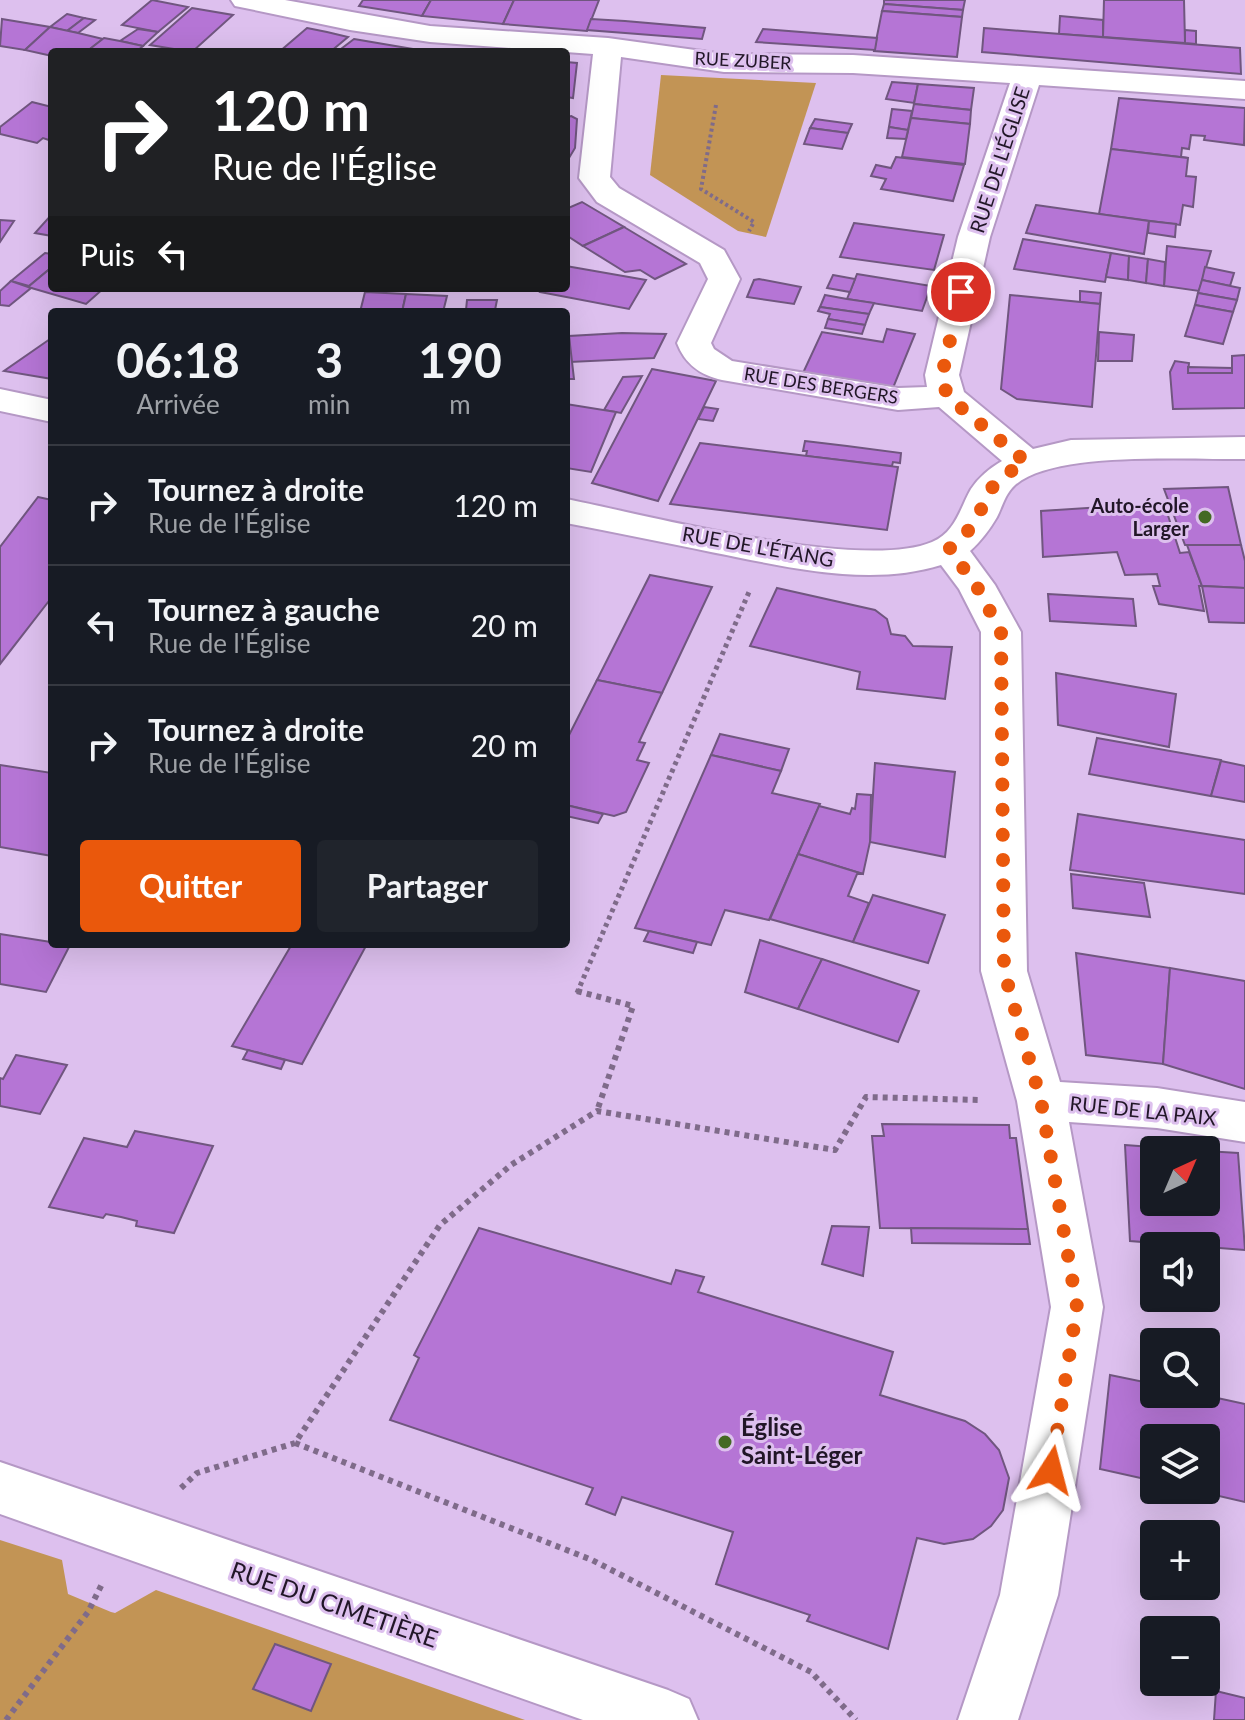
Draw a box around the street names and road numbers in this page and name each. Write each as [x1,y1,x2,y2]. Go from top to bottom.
street label: RUE ZUBER [694,46,793,74]
street label: RUE DE L'ÉGLISE [964,84,1034,236]
street label: RUE DES BERGERS [743,362,900,408]
street label: RUE DE L'ÉTANG [681,521,836,571]
street label: RUE DE LA PAIX [1069,1090,1218,1130]
street label: RUE DU CIMETIÈRE [227,1555,442,1653]

